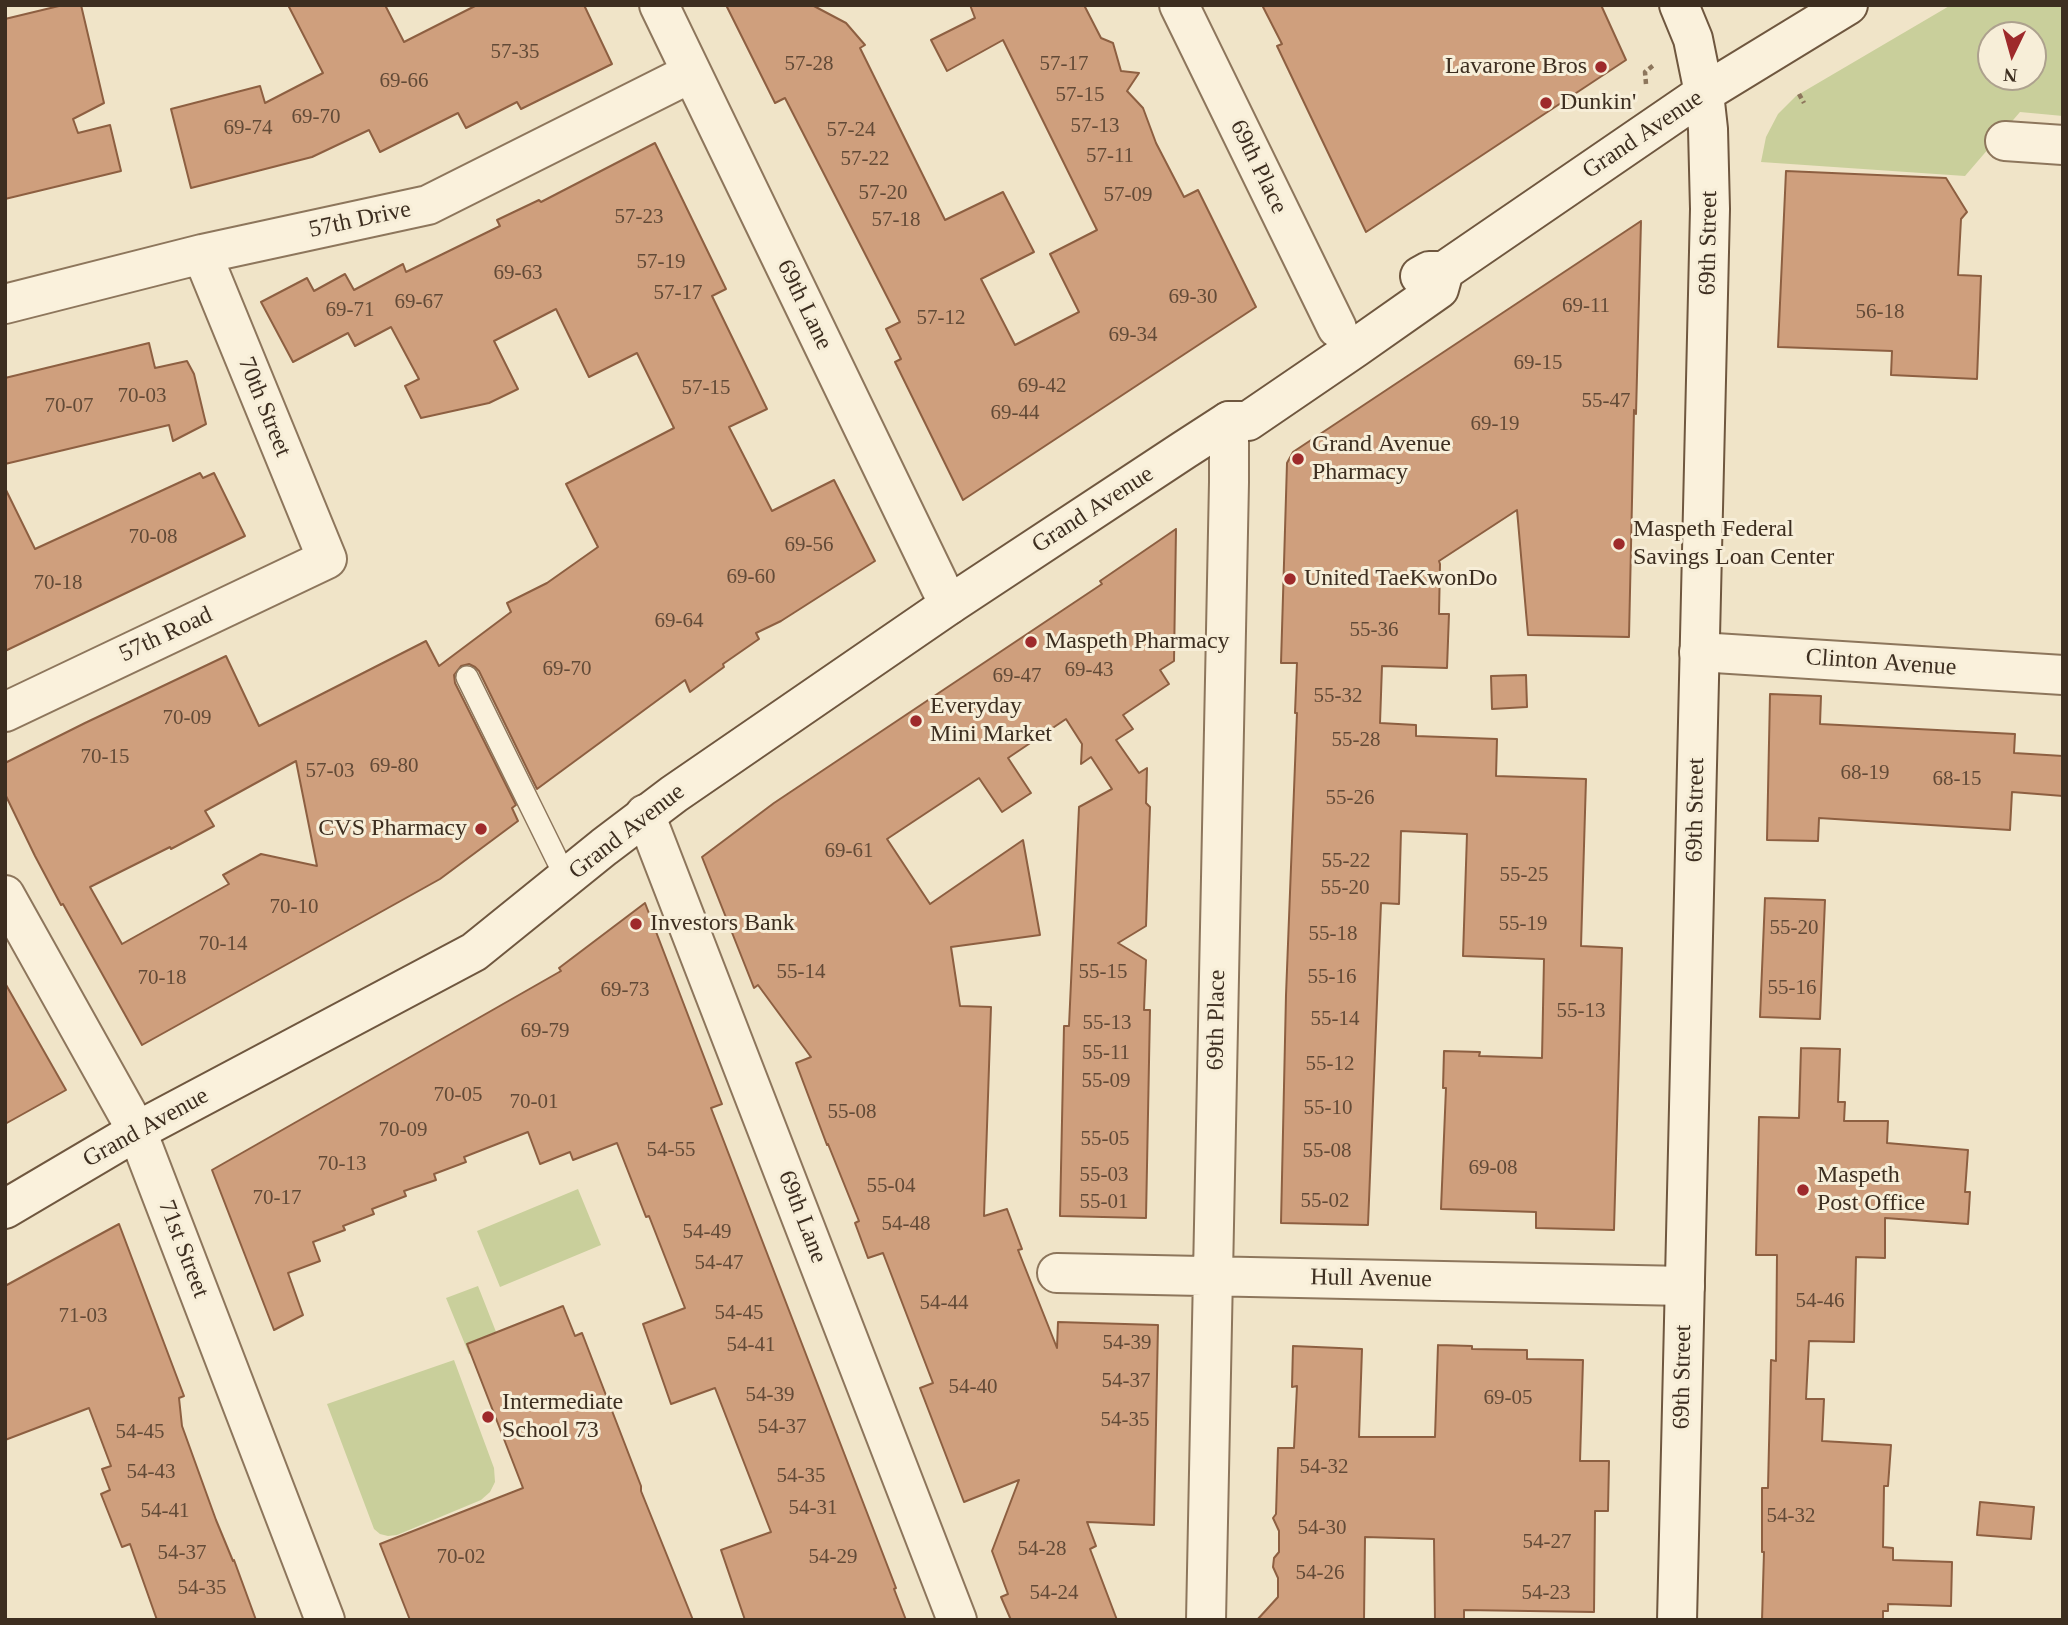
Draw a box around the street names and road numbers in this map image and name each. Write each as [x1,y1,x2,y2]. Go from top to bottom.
street label: Grand Avenue [1577,84,1709,186]
street label: 69th Place [1223,115,1293,219]
street label: 69th Street [1694,190,1724,296]
street label: 57th Drive [306,195,414,245]
street label: 69th Lane [770,255,838,355]
street label: 70th Street [231,353,297,461]
street label: Grand Avenue [1027,460,1159,560]
street label: 57th Road [115,601,217,669]
street label: Clinton Avenue [1805,643,1957,683]
street label: 69th Street [1681,757,1711,863]
street label: Grand Avenue [563,778,691,886]
street label: 69th Place [1202,969,1232,1071]
street label: Grand Avenue [78,1082,214,1174]
street label: 69th Lane [771,1167,833,1267]
street label: 71st Street [151,1196,215,1302]
street label: Hull Avenue [1310,1264,1432,1294]
street label: 69th Street [1668,1324,1698,1430]

